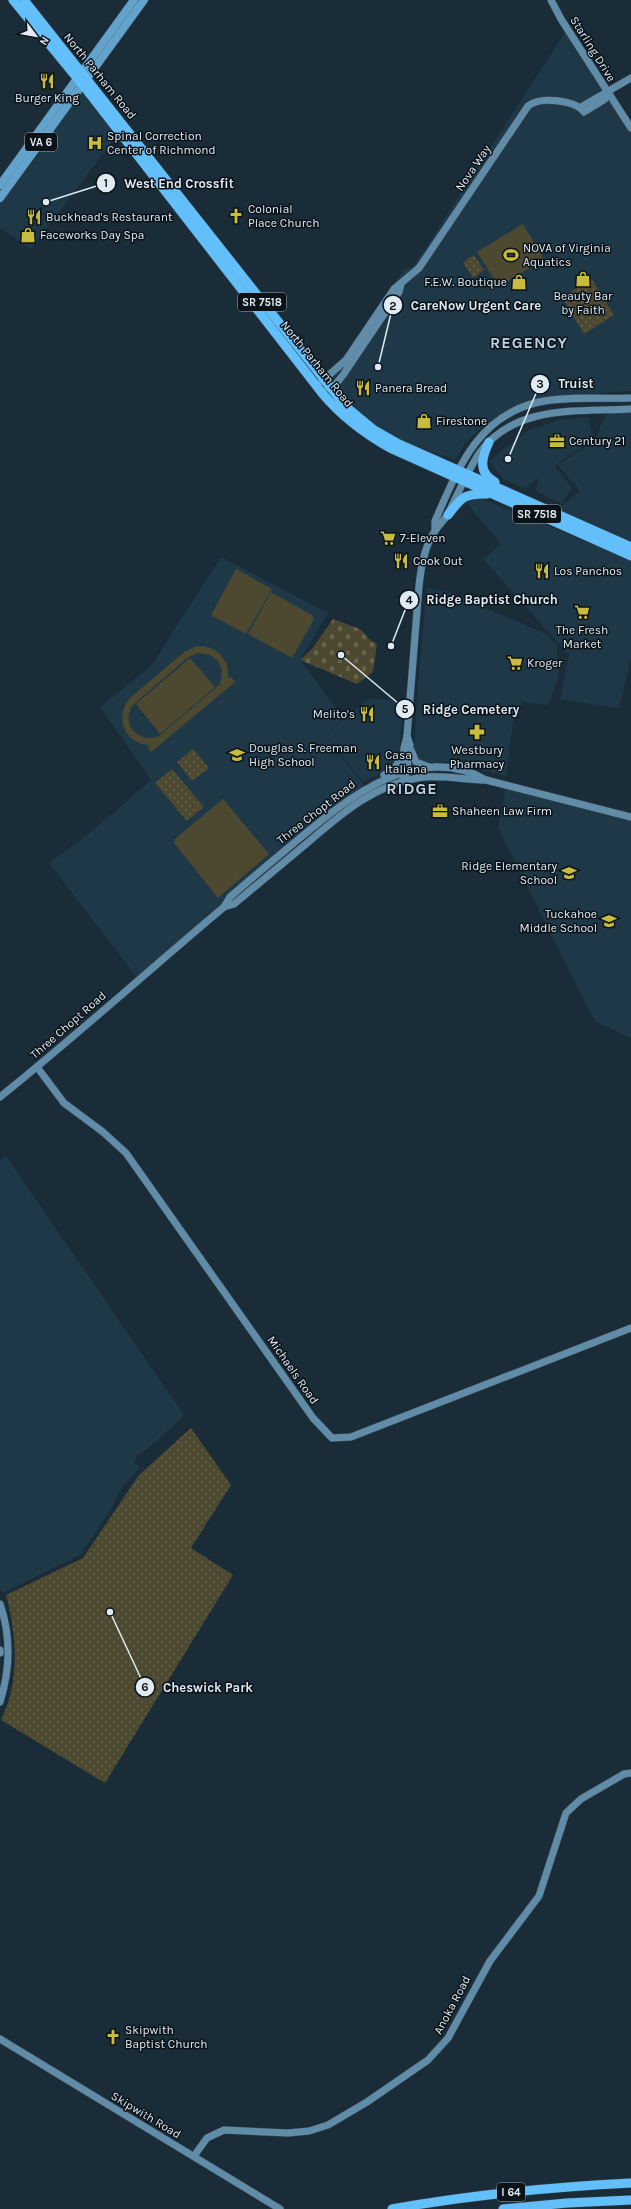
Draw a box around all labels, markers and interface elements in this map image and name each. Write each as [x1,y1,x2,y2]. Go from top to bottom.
street label: Starling Drive [567,14,619,84]
north arrow [16,16,56,56]
street label: North Parham Road [61,30,139,122]
text: N [36,34,52,48]
restaurant icon: Burger King [38,72,56,90]
place label: Burger King [15,91,79,105]
place label: Spinal Correction Center of Richmond [107,129,216,157]
road number: VA 6 [25,133,57,151]
hospital icon: Spinal Correction Center of Richmond [86,134,104,152]
street label: Nova Way [452,142,494,194]
callout: West End Crossfit [96,171,242,196]
text: 1 [104,176,108,190]
text: West End Crossfit [124,176,234,191]
place label: Colonial Place Church [248,202,319,230]
church icon: Colonial Place Church [227,207,245,225]
restaurant icon: Buckhead's Restaurant [25,208,43,226]
place label: Buckhead's Restaurant [46,210,173,224]
shop icon: Faceworks Day Spa [19,226,37,244]
place label: Faceworks Day Spa [40,228,144,242]
place label: NOVA of Virginia Aquatics [523,241,611,269]
sports icon: NOVA of Virginia Aquatics [502,246,520,264]
shop icon: Beauty Bar by Faith [574,270,592,288]
shop icon: F.E.W. Boutique [510,273,528,291]
place label: F.E.W. Boutique [424,275,507,289]
place label: Beauty Bar by Faith [554,289,613,317]
road number: SR 7518 [238,293,286,311]
callout: CareNow Urgent Care [383,293,550,318]
text: CareNow Urgent Care [411,298,541,313]
text: 2 [389,299,397,313]
street label: North Parham Road [278,318,356,410]
district label: REGENCY [490,333,568,352]
callout: Truist [530,371,602,396]
text: Truist [558,376,594,391]
text: 3 [536,377,544,391]
restaurant icon: Panera Bread [354,379,372,397]
place label: Panera Bread [375,381,447,395]
shop icon: Firestone [415,412,433,430]
place label: Firestone [436,414,487,428]
office icon: Century 21 [548,432,566,450]
place label: Century 21 [569,434,625,448]
road number: SR 7518 [513,505,561,523]
supermarket icon: 7-Eleven [379,529,397,547]
place label: 7-Eleven [400,531,446,545]
restaurant icon: Cook Out [392,552,410,570]
place label: Cook Out [413,554,463,568]
restaurant icon: Los Panchos [533,562,551,580]
place label: Los Panchos [554,564,622,578]
callout: Ridge Baptist Church [399,587,566,612]
text: Ridge Baptist Church [426,592,558,607]
text: 4 [405,593,413,607]
supermarket icon: The Fresh Market [573,603,591,621]
place label: The Fresh Market [556,623,608,651]
supermarket icon: Kroger [506,654,524,672]
place label: Kroger [527,656,563,670]
callout: Ridge Cemetery [395,697,528,722]
text: 5 [402,702,409,716]
text: Ridge Cemetery [423,702,520,717]
restaurant icon: Melito's [358,705,376,723]
place label: Melito's [313,707,355,721]
pharmacy icon: Westbury Pharmacy [468,723,486,741]
place label: Douglas S. Freeman High School [249,741,357,769]
place label: Westbury Pharmacy [450,743,505,771]
school or university icon: Douglas S. Freeman High School [228,746,246,764]
place label: Casa Italiana [385,748,427,776]
restaurant icon: Casa Italiana [364,753,382,771]
street label: Three Chopt Road [274,777,358,847]
district label: RIDGE [386,779,438,798]
office icon: Shaheen Law Firm [431,802,449,820]
place label: Shaheen Law Firm [452,804,552,818]
place label: Ridge Elementary School [461,859,557,887]
school or university icon: Ridge Elementary School [560,864,578,882]
place label: Tuckahoe Middle School [520,907,597,935]
school or university icon: Tuckahoe Middle School [600,912,618,930]
street label: Three Chopt Road [27,988,109,1062]
street label: Michaels Road [264,1333,322,1407]
callout: Cheswick Park [135,1675,261,1700]
text: 6 [141,1680,149,1694]
text: Cheswick Park [163,1680,253,1695]
street label: Anoka Road [431,1973,473,2037]
place label: Skipwith Baptist Church [125,2023,207,2051]
church icon: Skipwith Baptist Church [104,2028,122,2046]
street label: Skipwith Road [108,2089,184,2141]
road number: I 64 [497,2183,525,2201]

